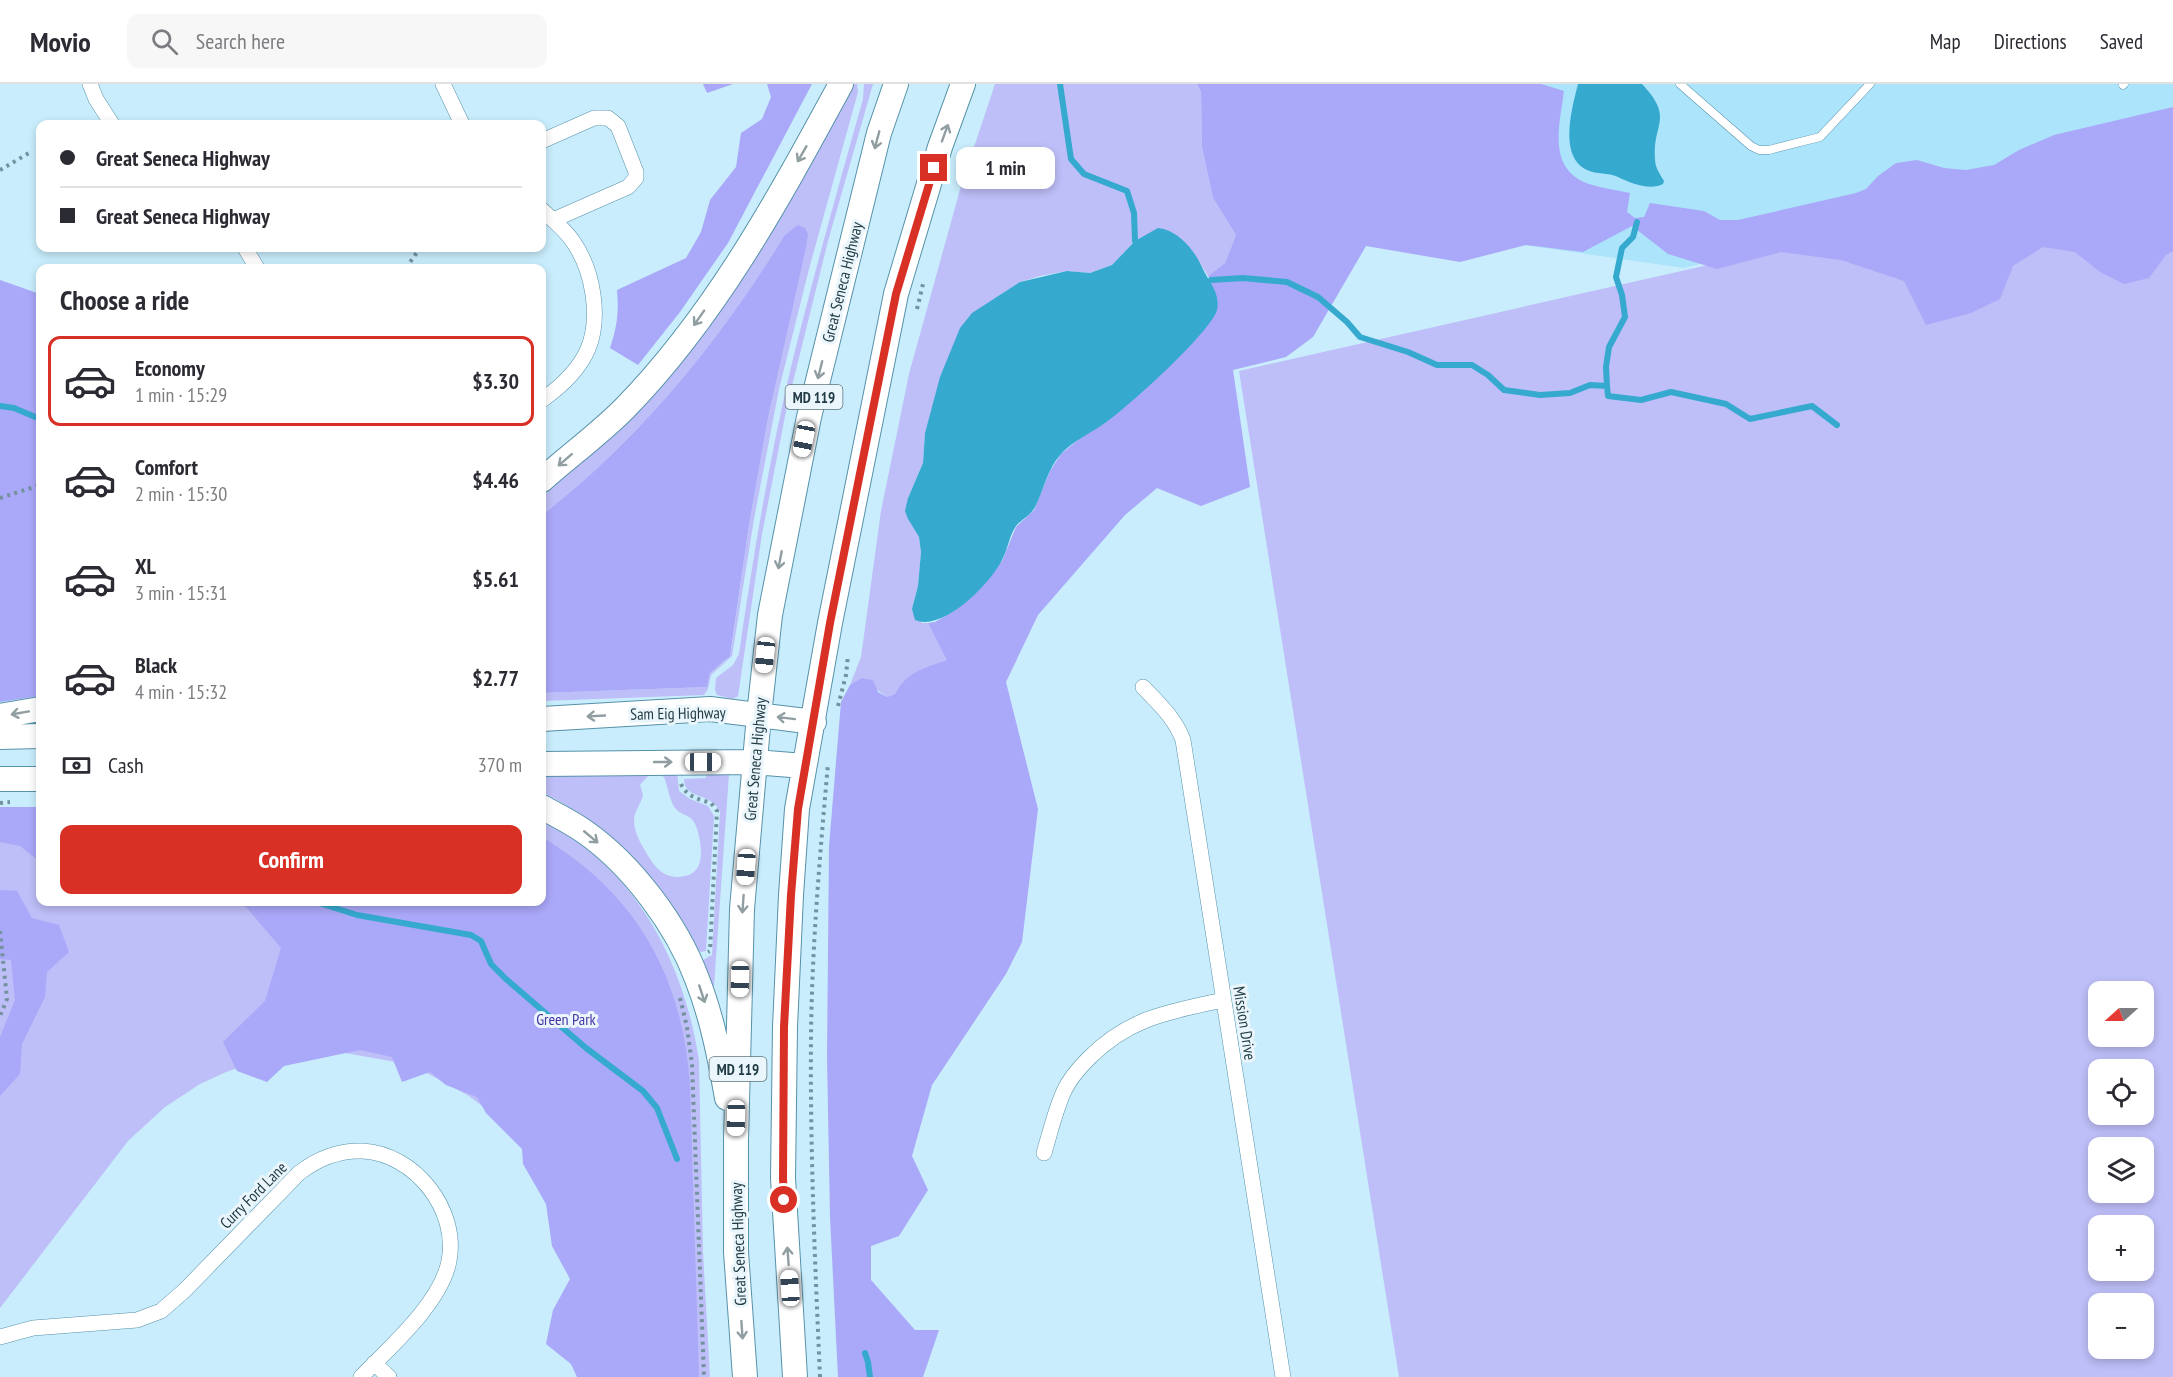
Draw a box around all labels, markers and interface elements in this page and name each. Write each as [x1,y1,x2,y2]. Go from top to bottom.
search box [127,14,547,68]
text: Movio [30,23,91,60]
icon: search [148,25,181,58]
text: Search here [196,27,285,55]
text: Map [1930,28,1961,55]
text: Directions [1994,28,2067,55]
text: Saved [2100,28,2143,55]
one-way arrow [941,124,952,143]
one-way arrow [871,130,883,149]
text: Great Seneca Highway [96,144,270,172]
one-way arrow [796,145,808,162]
callout: 1 min [955,147,1054,189]
route end [920,154,947,181]
text: 1 min [985,155,1026,181]
text: Great Seneca Highway [96,202,270,230]
street label: Great Seneca Highway [817,220,867,344]
text: Choose a ride [60,283,189,317]
one-way arrow [693,310,705,326]
icon: car [63,354,117,408]
text: Economy [135,354,205,382]
one-way arrow [814,360,826,379]
text: $3.30 [472,367,519,395]
text: 1 min · 15:29 [135,382,227,408]
road number: MD 119 [786,385,842,409]
car [792,420,816,458]
icon: car [63,453,117,507]
text: Comfort [135,453,198,481]
one-way arrow [557,453,573,466]
text: $4.46 [472,466,519,494]
text: 2 min · 15:30 [135,481,227,507]
one-way arrow [774,550,785,570]
icon: car [63,552,117,606]
text: XL [135,552,156,580]
text: $5.61 [472,565,519,593]
text: 3 min · 15:31 [135,580,227,606]
car [754,636,776,674]
icon: car [63,651,117,705]
text: Black [135,651,177,679]
text: $2.77 [472,664,519,692]
text: 4 min · 15:32 [135,679,227,705]
street label: Great Seneca Highway [740,697,770,821]
street label: Sam Eig Highway [630,702,726,724]
one-way arrow [11,707,31,718]
one-way arrow [586,710,606,721]
one-way arrow [777,713,797,724]
icon: cash [60,749,93,782]
text: Cash [108,751,144,779]
text: 370 m [478,752,522,778]
car [685,753,721,771]
one-way arrow [652,756,672,768]
button: Confirm [60,825,522,894]
one-way arrow [583,831,599,844]
car [736,848,756,886]
one-way arrow [737,893,748,913]
car [731,961,749,997]
north arrow [2088,981,2154,1047]
map controls [2088,981,2154,1359]
one-way arrow [697,984,708,1003]
street label: Mission Drive [1229,985,1261,1061]
park label: Green Park [536,1009,597,1029]
road number: MD 119 [710,1057,766,1081]
button: locate [2088,1059,2154,1125]
car [727,1100,745,1136]
button: layers [2088,1137,2154,1203]
street label: Curry Ford Lane [215,1157,291,1233]
street label: Great Seneca Highway [726,1182,750,1306]
route start [770,1186,797,1213]
button: + [2088,1215,2154,1281]
one-way arrow [782,1246,793,1266]
car [780,1269,800,1307]
button: − [2088,1293,2154,1359]
one-way arrow [737,1319,748,1339]

